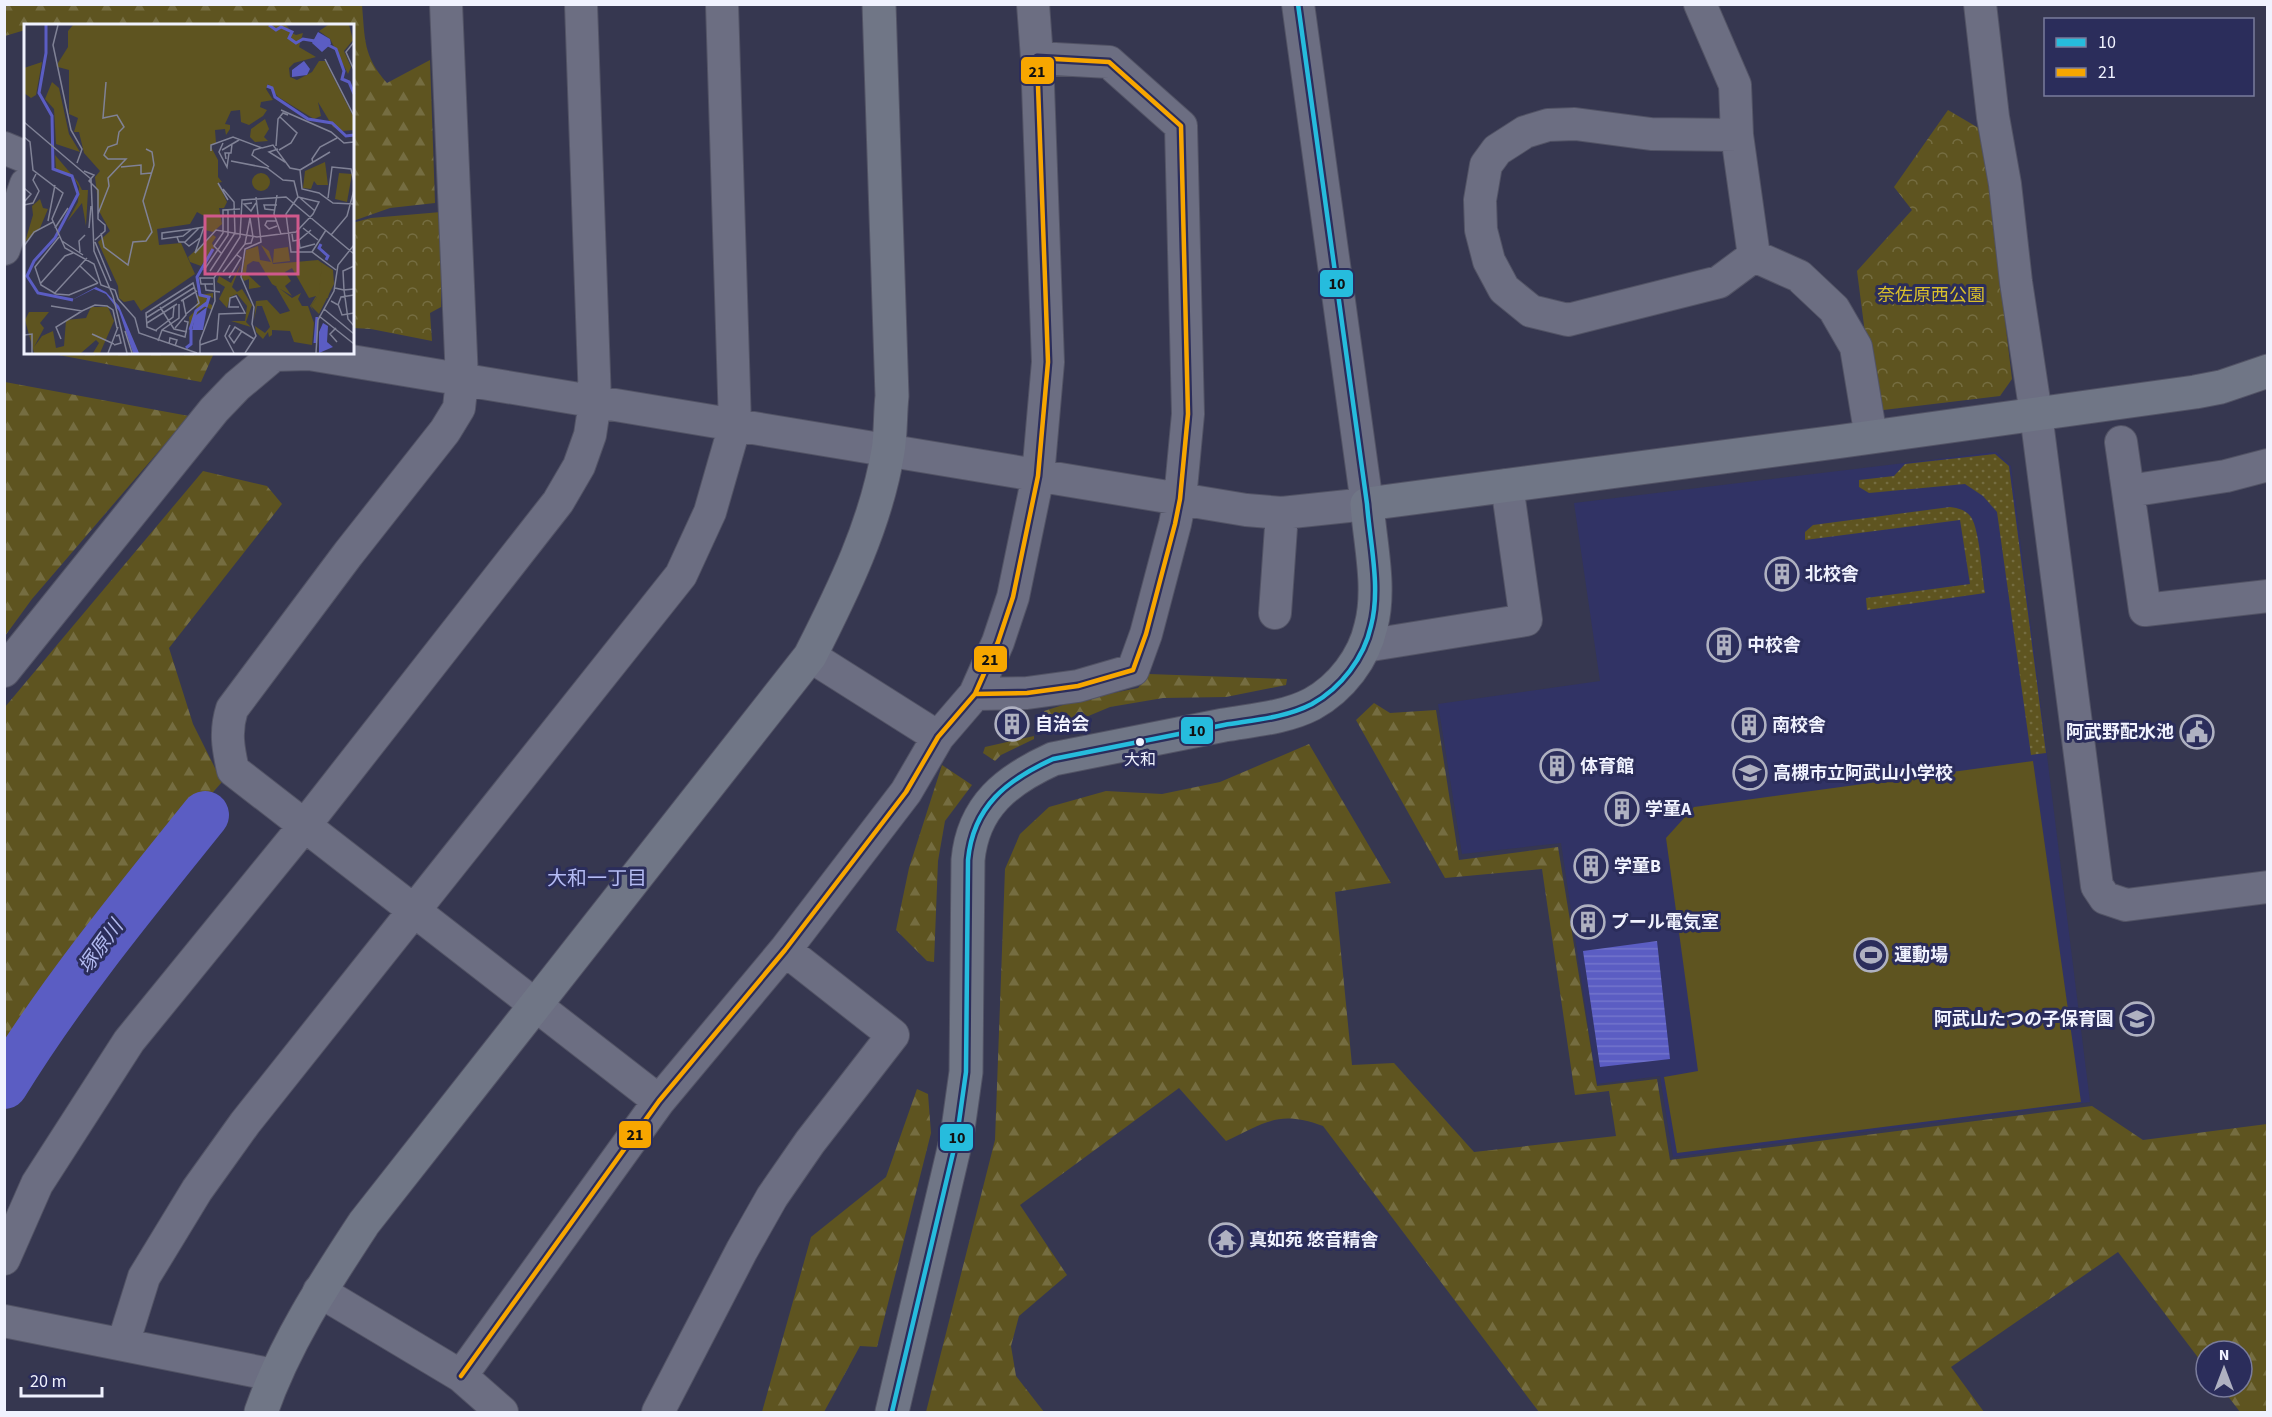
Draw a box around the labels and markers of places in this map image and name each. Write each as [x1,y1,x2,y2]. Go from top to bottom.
building icon: 北校舎 [1764,556,1800,592]
place label: 北校舎 [1805,562,1859,587]
building icon: 中校舎 [1706,627,1742,663]
place label: 中校舎 [1747,633,1801,658]
building icon: 自治会 [994,706,1030,742]
building icon: 南校舎 [1731,707,1767,743]
place label: 自治会 [1035,712,1089,737]
place label: 南校舎 [1772,713,1826,738]
public building icon: 阿武野配水池 [2179,714,2215,750]
place label: 阿武野配水池 [2066,720,2174,745]
marker: 大和 [1134,736,1146,748]
building icon: 体育館 [1539,748,1575,784]
place label: 大和 [1124,749,1156,771]
place label: 体育館 [1580,754,1634,779]
school or university icon: 高槻市立阿武山小学校 [1732,755,1768,791]
place label: 高槻市立阿武山小学校 [1773,761,1953,786]
building icon: 学童A [1604,791,1640,827]
place label: 学童A [1645,797,1692,822]
building icon: 学童B [1573,848,1609,884]
place label: 学童B [1614,854,1661,879]
building icon: プール電気室 [1570,904,1606,940]
place label: プール電気室 [1611,910,1719,935]
sports icon: 運動場 [1853,937,1889,973]
place label: 運動場 [1894,943,1948,968]
school or university icon: 阿武山たつの子保育園 [2119,1001,2155,1037]
place label: 阿武山たつの子保育園 [1934,1007,2114,1032]
temple icon: 真如苑 悠音精舎 [1208,1222,1244,1258]
place label: 真如苑 悠音精舎 [1249,1228,1379,1253]

